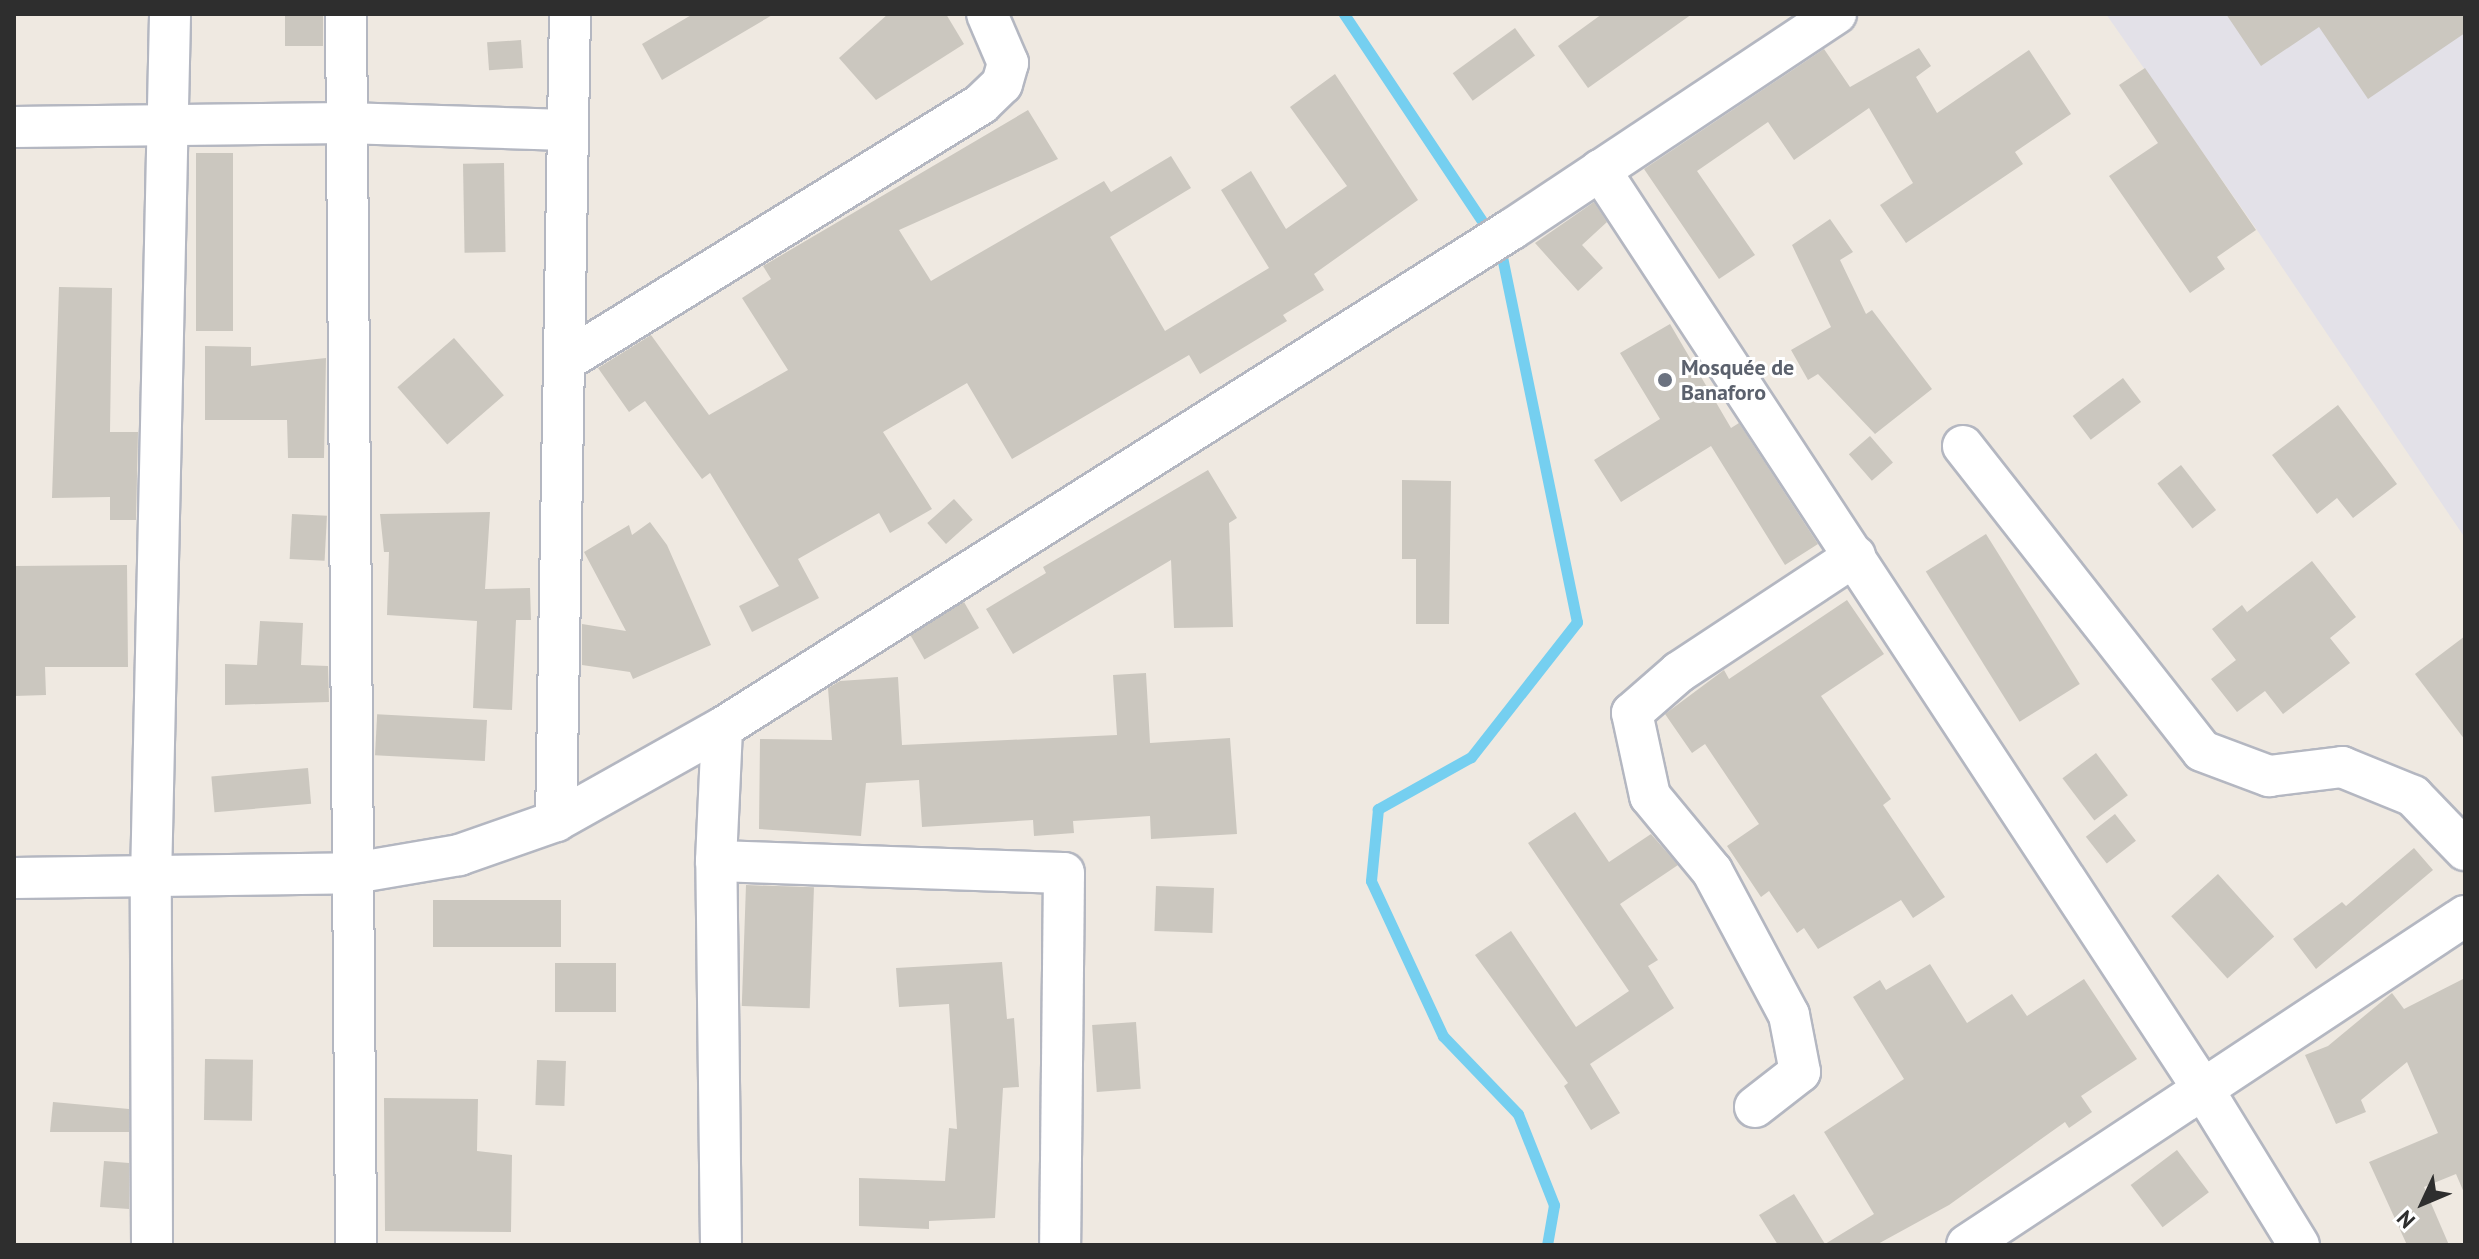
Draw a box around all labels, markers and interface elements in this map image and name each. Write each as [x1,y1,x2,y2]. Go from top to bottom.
place label: Mosquée de Banaforo [1681,354,1794,406]
marker: Mosquée de Banaforo [1656,371,1674,389]
north arrow [2383,1163,2463,1243]
text: N [2391,1205,2421,1235]

